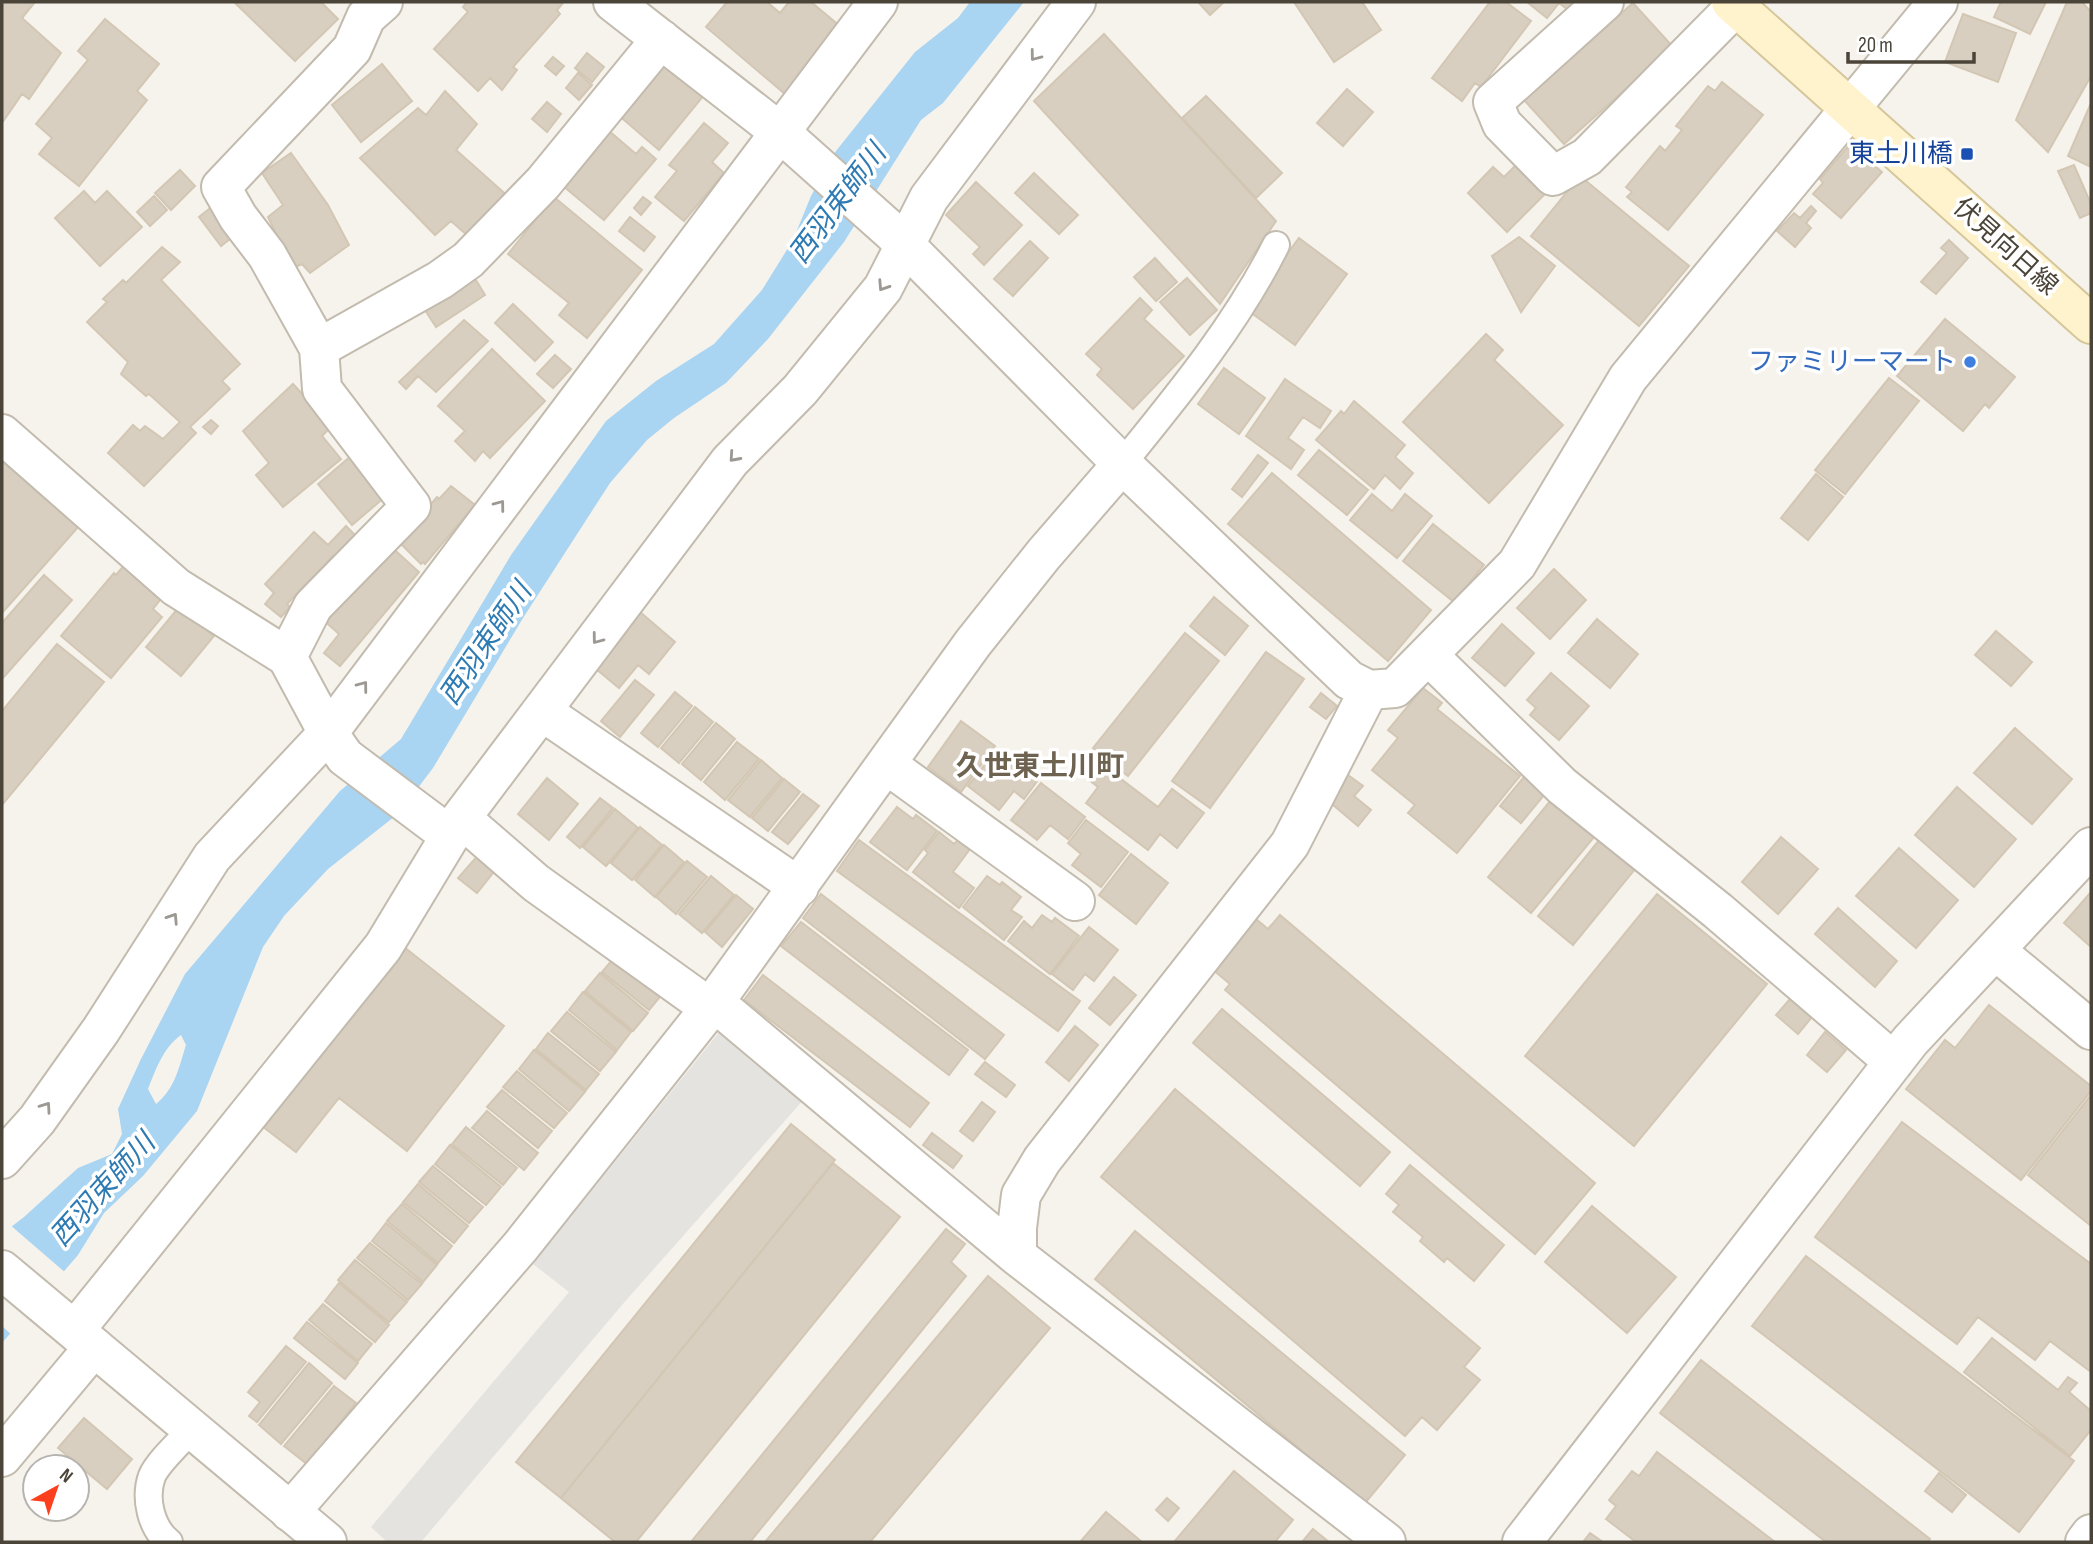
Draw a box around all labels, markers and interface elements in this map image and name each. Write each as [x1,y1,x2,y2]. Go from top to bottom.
scale bar [1848,21,1974,65]
text: 20 m [1858,33,1893,58]
one-way arrow [1031,49,1044,61]
water label: 西羽束師川 [783,136,895,270]
place label: 東土川橋 [1849,139,1953,170]
marker: 東土川橋 [1959,146,1975,162]
street label: 伏見向日線 [1946,192,2064,302]
one-way arrow [878,278,891,291]
place label: ファミリーマート [1748,347,1956,378]
marker: ファミリーマート [1962,354,1978,370]
one-way arrow [730,449,742,462]
one-way arrow [492,500,504,512]
water label: 西羽束師川 [433,574,540,711]
one-way arrow [593,631,605,644]
one-way arrow [355,681,367,694]
district label: 久世東土川町 [956,750,1124,783]
one-way arrow [164,913,177,926]
one-way arrow [38,1102,50,1115]
water label: 西羽束師川 [44,1125,164,1253]
north arrow [21,1453,91,1523]
text: N [55,1464,77,1488]

